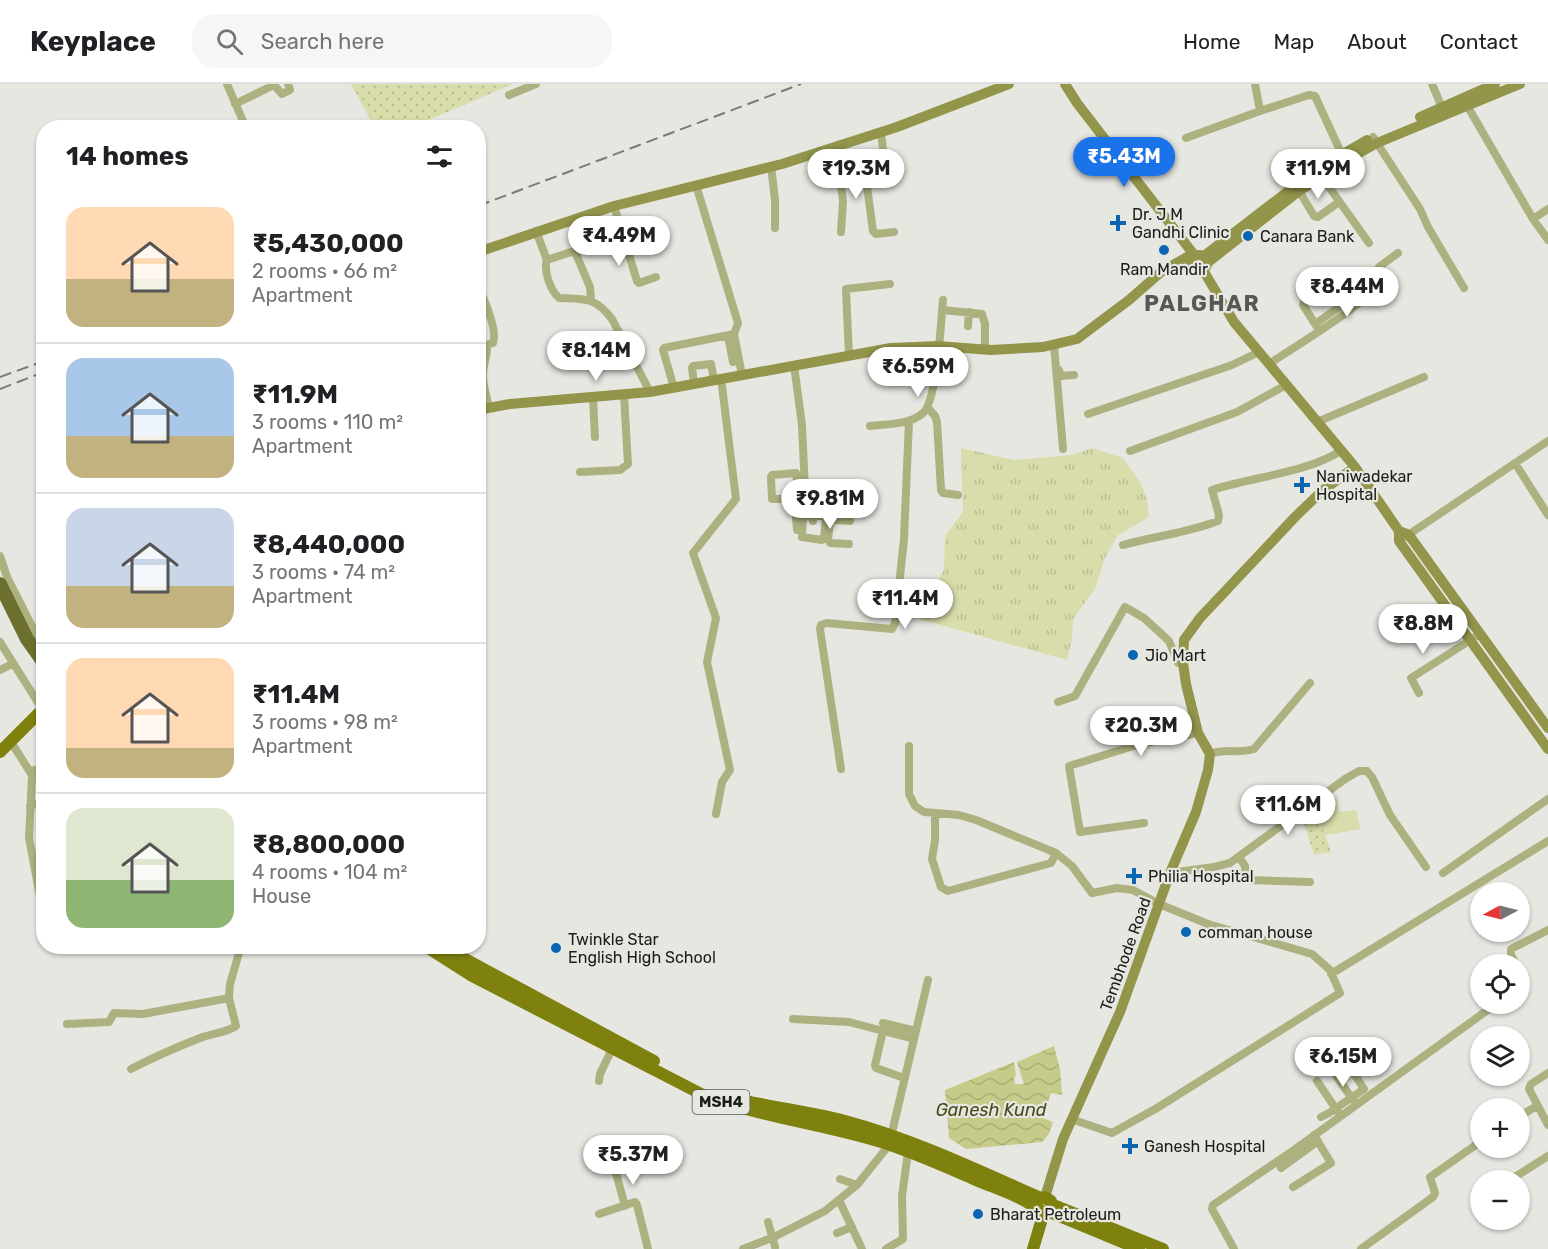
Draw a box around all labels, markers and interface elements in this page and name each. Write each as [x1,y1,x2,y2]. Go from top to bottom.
search box [192,14,612,68]
text: Keyplace [30,25,156,58]
icon: search [213,25,246,58]
text: Search here [261,28,384,55]
text: Home [1183,29,1240,54]
text: Map [1273,29,1314,54]
text: About [1347,29,1407,54]
text: Contact [1440,29,1518,54]
pin: ₹5.43M [1075,137,1173,188]
icon: filters [423,140,456,173]
text: 14 homes [66,141,189,172]
text: ₹5.43M [1087,144,1161,168]
pin: ₹19.3M [807,149,905,200]
pin: ₹11.9M [1269,149,1367,200]
text: ₹19.3M [821,156,891,180]
text: ₹11.9M [1285,156,1351,180]
place label: Dr. J M Gandhi Clinic [1132,205,1229,242]
marker: Dr. J M Gandhi Clinic [1109,214,1127,232]
pin: ₹4.49M [570,216,668,267]
text: ₹4.49M [582,223,656,247]
place label: Canara Bank [1260,227,1355,246]
text: ₹5,430,000 [252,228,404,259]
marker: Canara Bank [1241,229,1255,243]
icon: home [114,231,186,303]
marker: Ram Mandir [1157,243,1171,257]
text: 2 rooms · 66 m² [252,259,397,283]
place label: Ram Mandir [1120,260,1208,279]
pin: ₹8.44M [1298,267,1396,318]
text: ₹8.44M [1310,274,1384,298]
text: Apartment [252,283,353,307]
district label: PALGHAR [1144,290,1260,317]
pin: ₹8.14M [547,331,645,382]
text: ₹8.14M [561,338,631,362]
pin: ₹6.59M [869,347,967,398]
text: ₹6.59M [882,354,955,378]
text: ₹11.9M [252,379,338,410]
icon: home [114,382,186,454]
text: 3 rooms · 110 m² [252,410,403,434]
text: Apartment [252,434,353,458]
place label: Naniwadekar Hospital [1316,467,1412,504]
marker: Naniwadekar Hospital [1293,476,1311,494]
pin: ₹9.81M [781,479,879,530]
text: ₹9.81M [795,486,865,510]
text: ₹8,440,000 [252,529,405,560]
icon: home [114,532,186,604]
text: 3 rooms · 74 m² [252,560,395,584]
pin: ₹11.4M [856,579,954,630]
text: Apartment [252,584,353,608]
text: ₹11.4M [871,586,939,610]
pin: ₹8.8M [1381,604,1465,655]
text: ₹8.8M [1392,611,1454,635]
place label: Jio Mart [1145,646,1206,665]
marker: Jio Mart [1126,648,1140,662]
text: ₹11.4M [252,679,340,710]
icon: home [114,682,186,754]
pin: ₹20.3M [1092,706,1190,757]
text: 3 rooms · 98 m² [252,710,398,734]
text: ₹20.3M [1104,713,1178,737]
text: Apartment [252,734,353,758]
pin: ₹11.6M [1239,785,1337,836]
text: ₹11.6M [1254,792,1322,816]
text: ₹8,800,000 [252,829,405,860]
icon: home [114,832,186,904]
text: 4 rooms · 104 m² [252,860,407,884]
marker: Philia Hospital [1125,867,1143,885]
place label: Philia Hospital [1148,867,1254,886]
north arrow [1470,882,1530,942]
map controls [1470,882,1530,1230]
text: House [252,884,311,908]
street label: Tembhode Road [1096,895,1155,1014]
place label: comman house [1198,923,1313,942]
marker: comman house [1179,925,1193,939]
place label: Twinkle Star English High School [568,930,716,967]
marker: Twinkle Star English High School [549,941,563,955]
button: locate [1470,954,1530,1014]
button: layers [1470,1026,1530,1086]
pin: ₹6.15M [1294,1037,1392,1088]
text: ₹6.15M [1309,1044,1377,1068]
road number: MSH4 [692,1090,750,1114]
button: + [1470,1098,1530,1158]
water label: Ganesh Kund [935,1099,1047,1121]
pin: ₹5.37M [584,1135,682,1186]
marker: Ganesh Hospital [1121,1137,1139,1155]
place label: Ganesh Hospital [1144,1137,1265,1156]
text: ₹5.37M [597,1142,669,1166]
button: − [1470,1170,1530,1230]
place label: Bharat Petroleum [990,1205,1121,1224]
marker: Bharat Petroleum [971,1207,985,1221]

